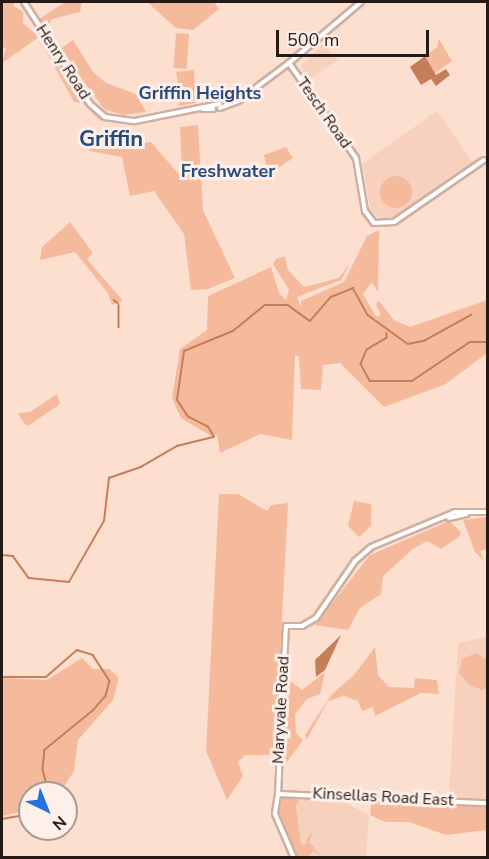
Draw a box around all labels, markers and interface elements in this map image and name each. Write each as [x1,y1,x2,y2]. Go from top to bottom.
scale bar [279,18,432,56]
street label: Henry Road [32,21,94,103]
text: 500 m [287,28,339,52]
street label: Tesch Road [292,74,356,152]
district label: Griffin Heights [139,82,261,104]
district label: Griffin [79,127,143,153]
district label: Freshwater [181,160,275,182]
street label: Maryvale Road [269,656,293,764]
north arrow [18,781,78,841]
street label: Kinsellas Road East [312,784,454,810]
text: N [47,811,71,835]

